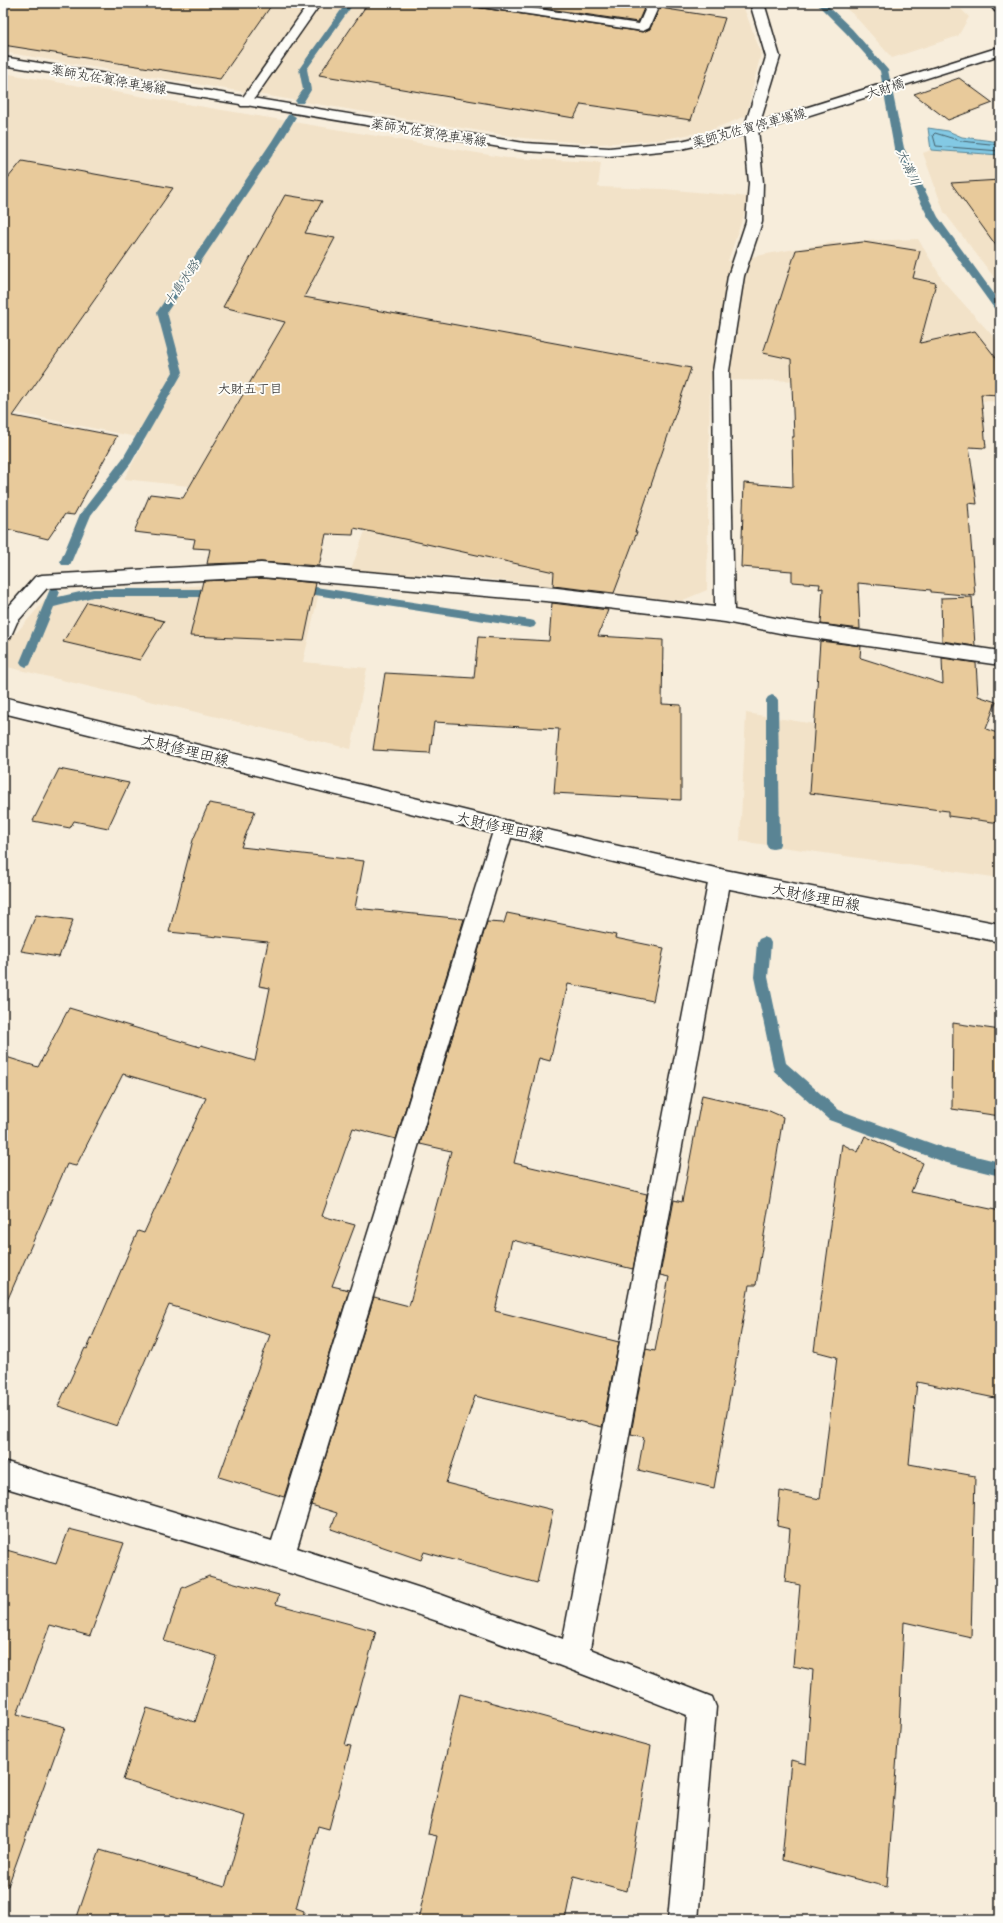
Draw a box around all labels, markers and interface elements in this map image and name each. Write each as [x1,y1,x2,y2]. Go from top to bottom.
street label: 薬師丸佐賀停車場線 [50,61,169,98]
street label: 大財橋 [864,74,906,103]
street label: 薬師丸佐賀停車場線 [690,104,809,151]
street label: 薬師丸佐賀停車場線 [370,115,489,150]
water label: 大溝川 [893,146,924,188]
water label: 十島水路 [160,256,204,310]
district label: 大財五丁目 [217,380,283,397]
street label: 大財修理田線 [139,729,231,771]
street label: 大財修理田線 [454,807,546,847]
street label: 大財修理田線 [770,879,862,915]

